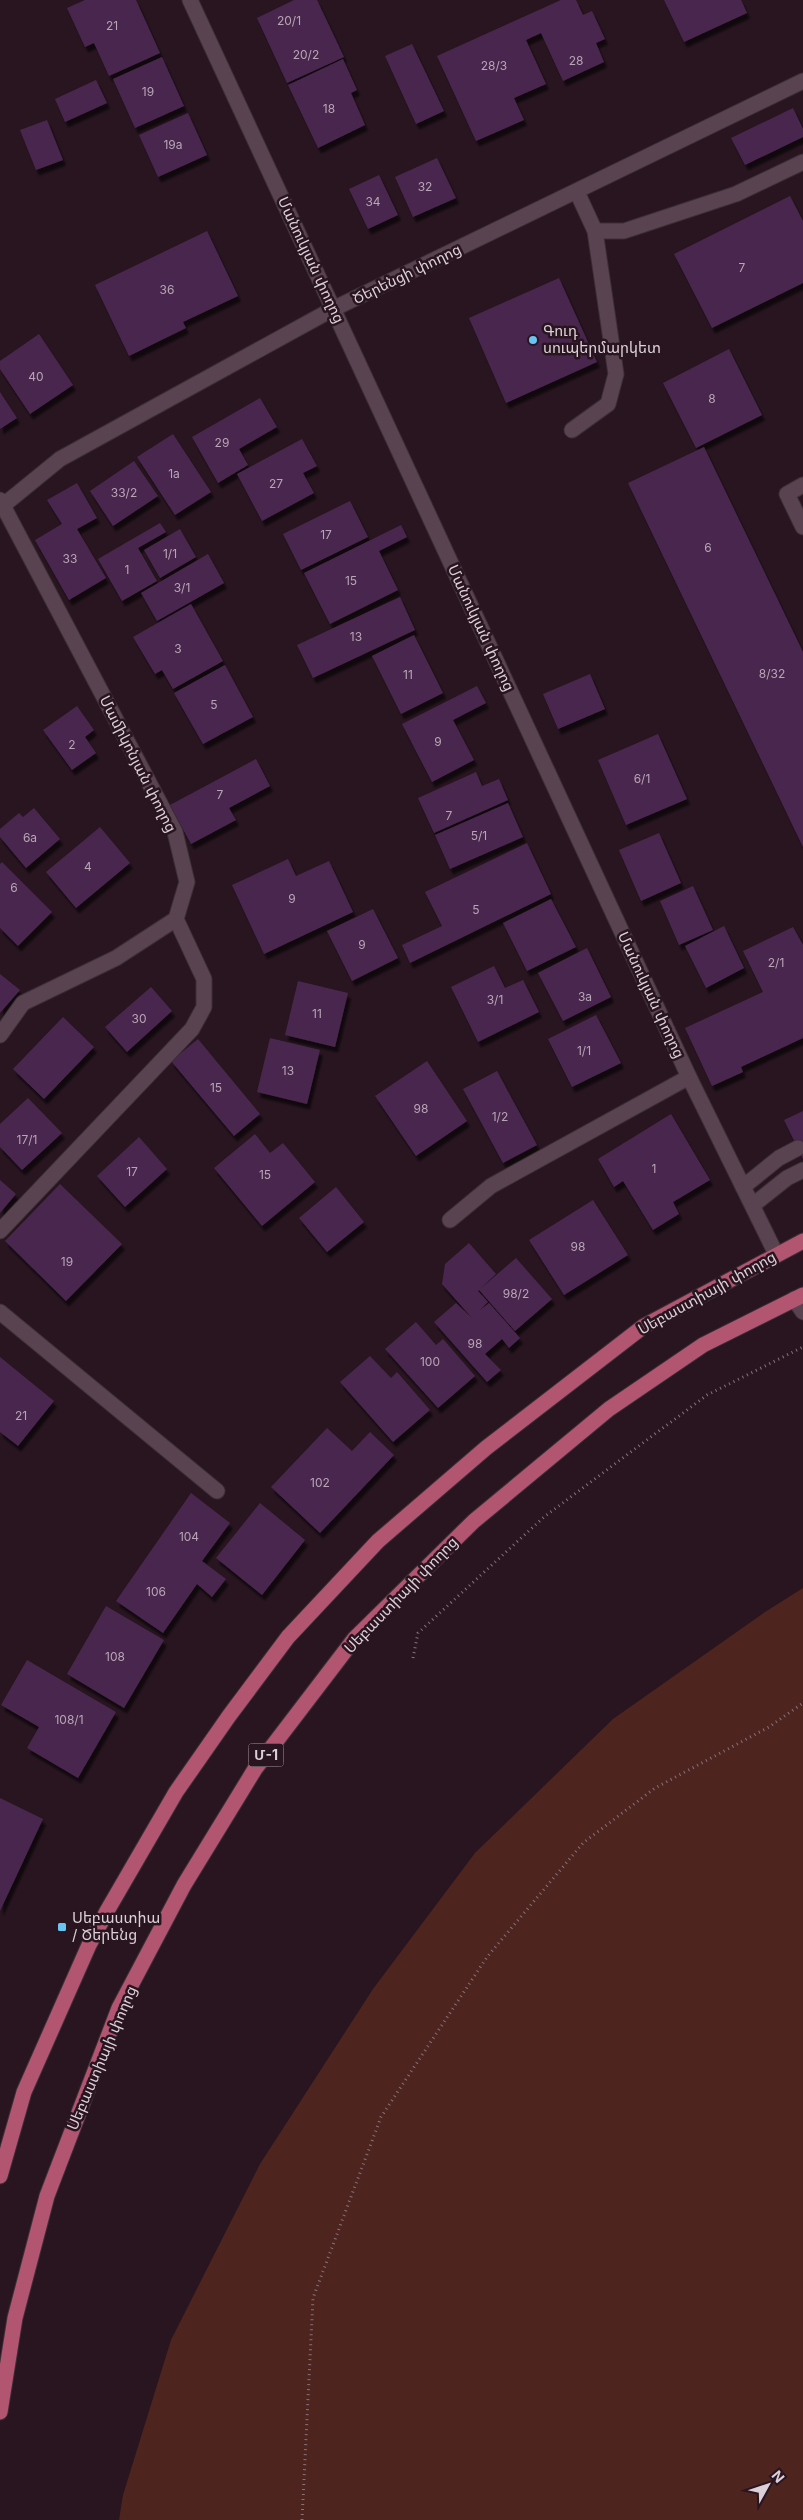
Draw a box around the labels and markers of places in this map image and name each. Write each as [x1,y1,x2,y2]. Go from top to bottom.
place label: Գուդ սուպերմարկետ [543,321,661,357]
marker: Գուդ սուպերմարկետ [527,334,539,346]
place label: Սեբաստիա / Ծերենց [72,1908,160,1944]
marker: Սեբաստիա / Ծերենց [56,1921,68,1933]

